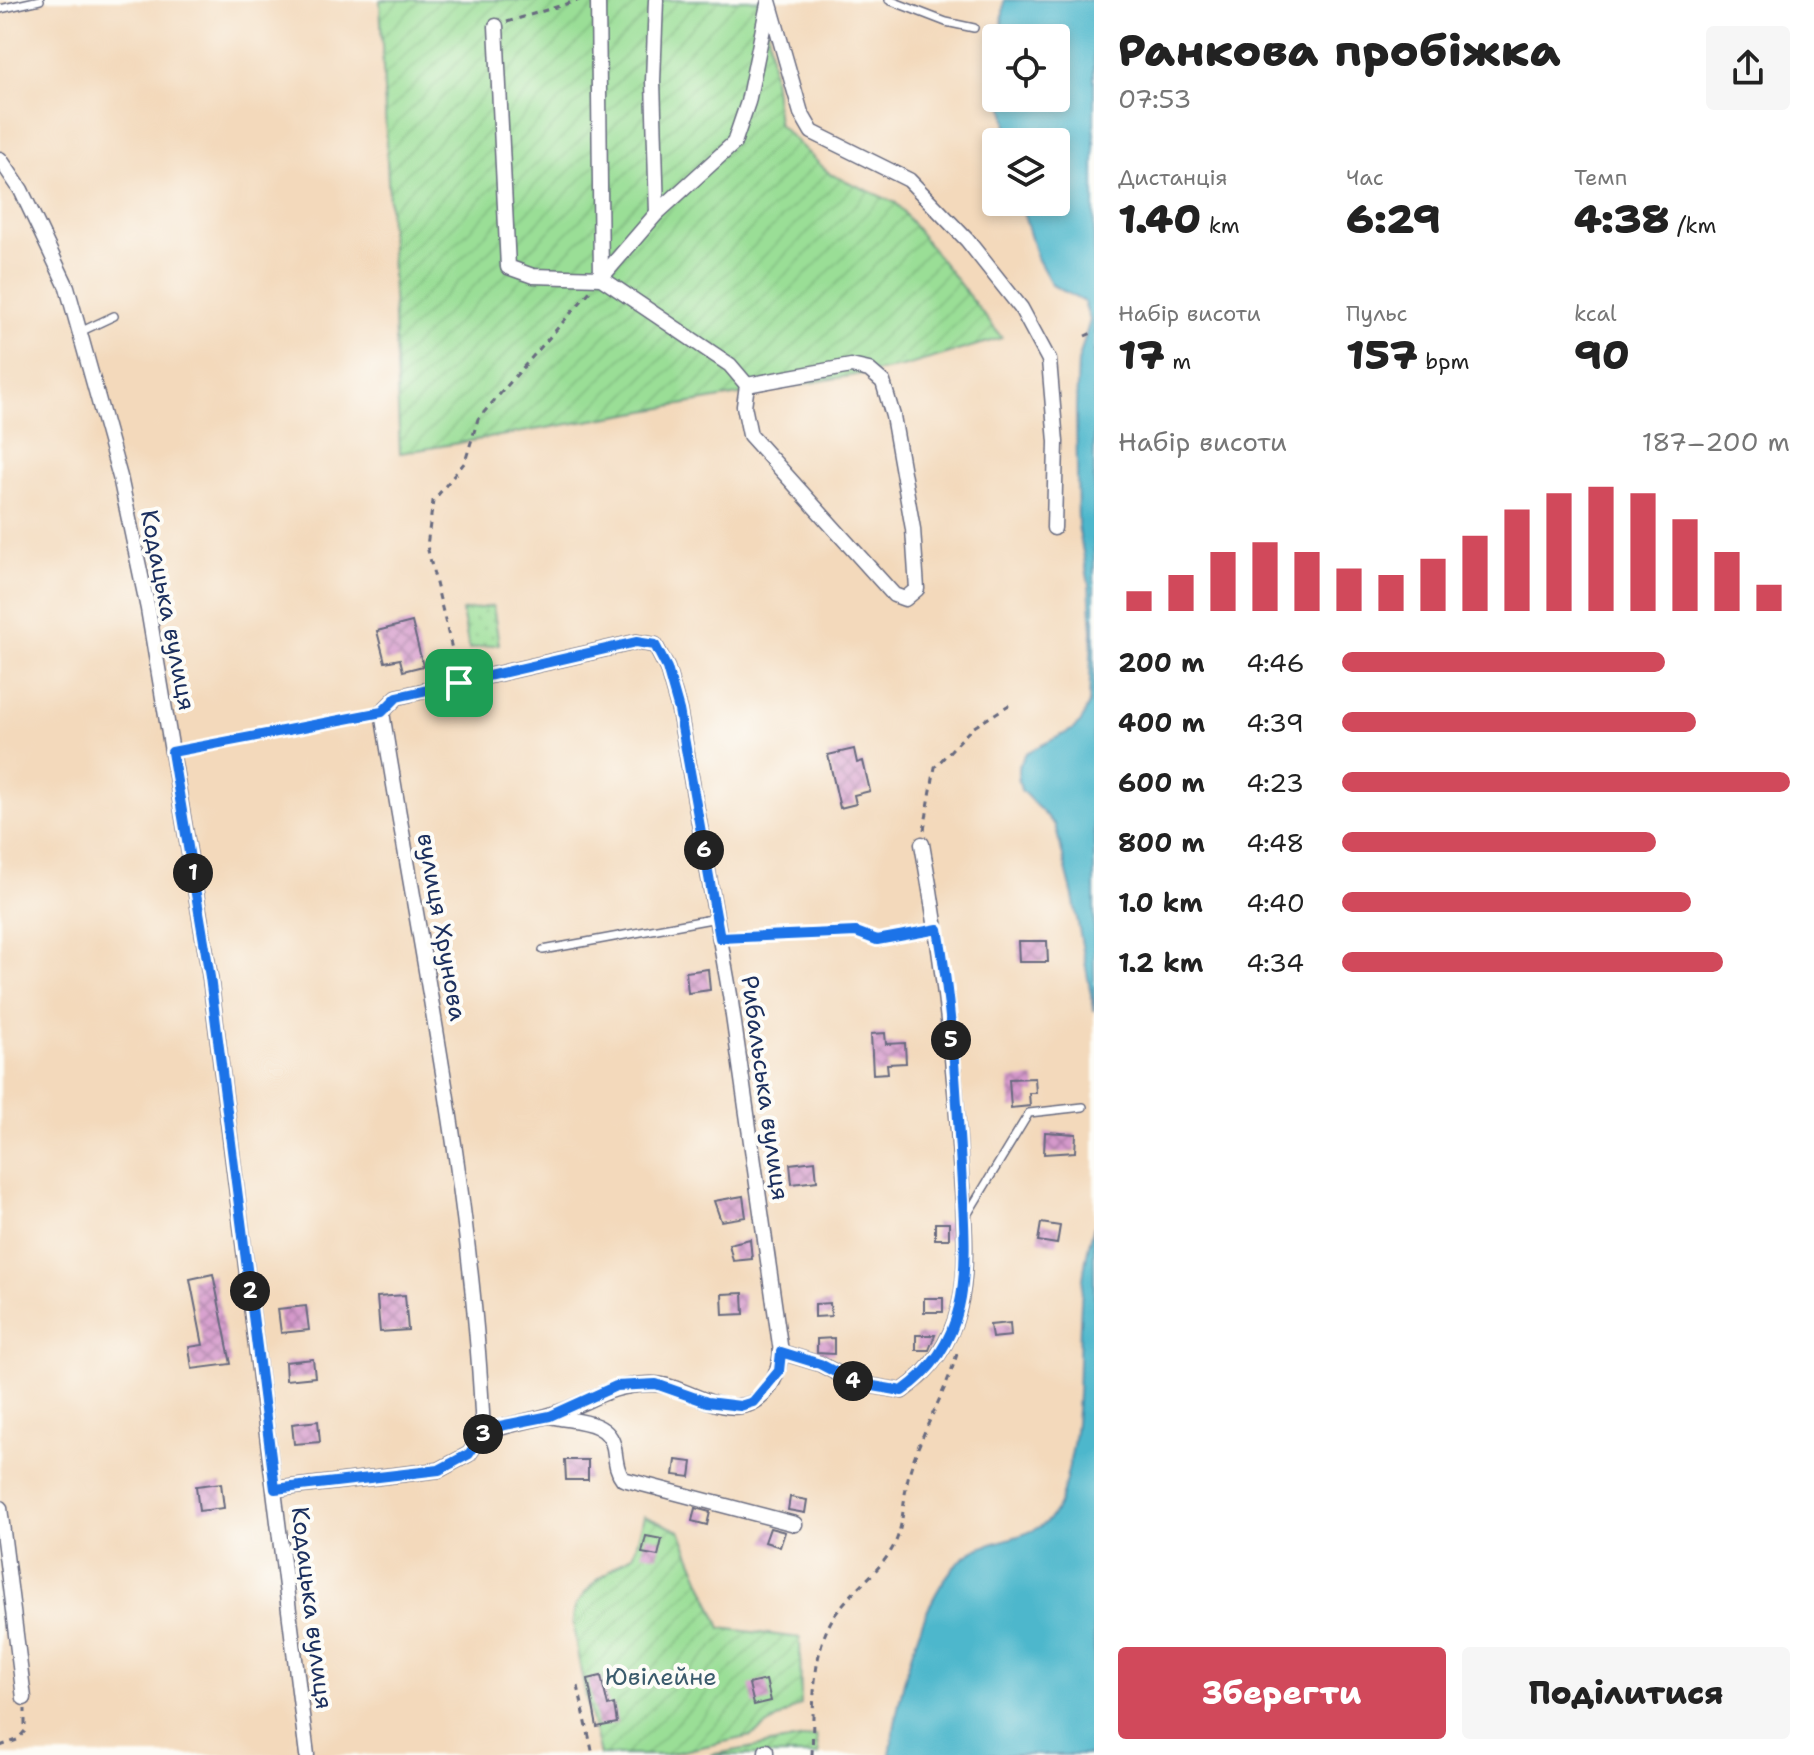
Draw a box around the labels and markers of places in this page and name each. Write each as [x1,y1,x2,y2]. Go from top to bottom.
pin [425,649,493,717]
pin: 6 [684,830,724,870]
pin: 1 [173,853,213,893]
pin: 5 [931,1020,971,1060]
pin: 2 [230,1271,270,1311]
pin: 4 [833,1361,873,1401]
pin: 3 [463,1414,503,1454]

